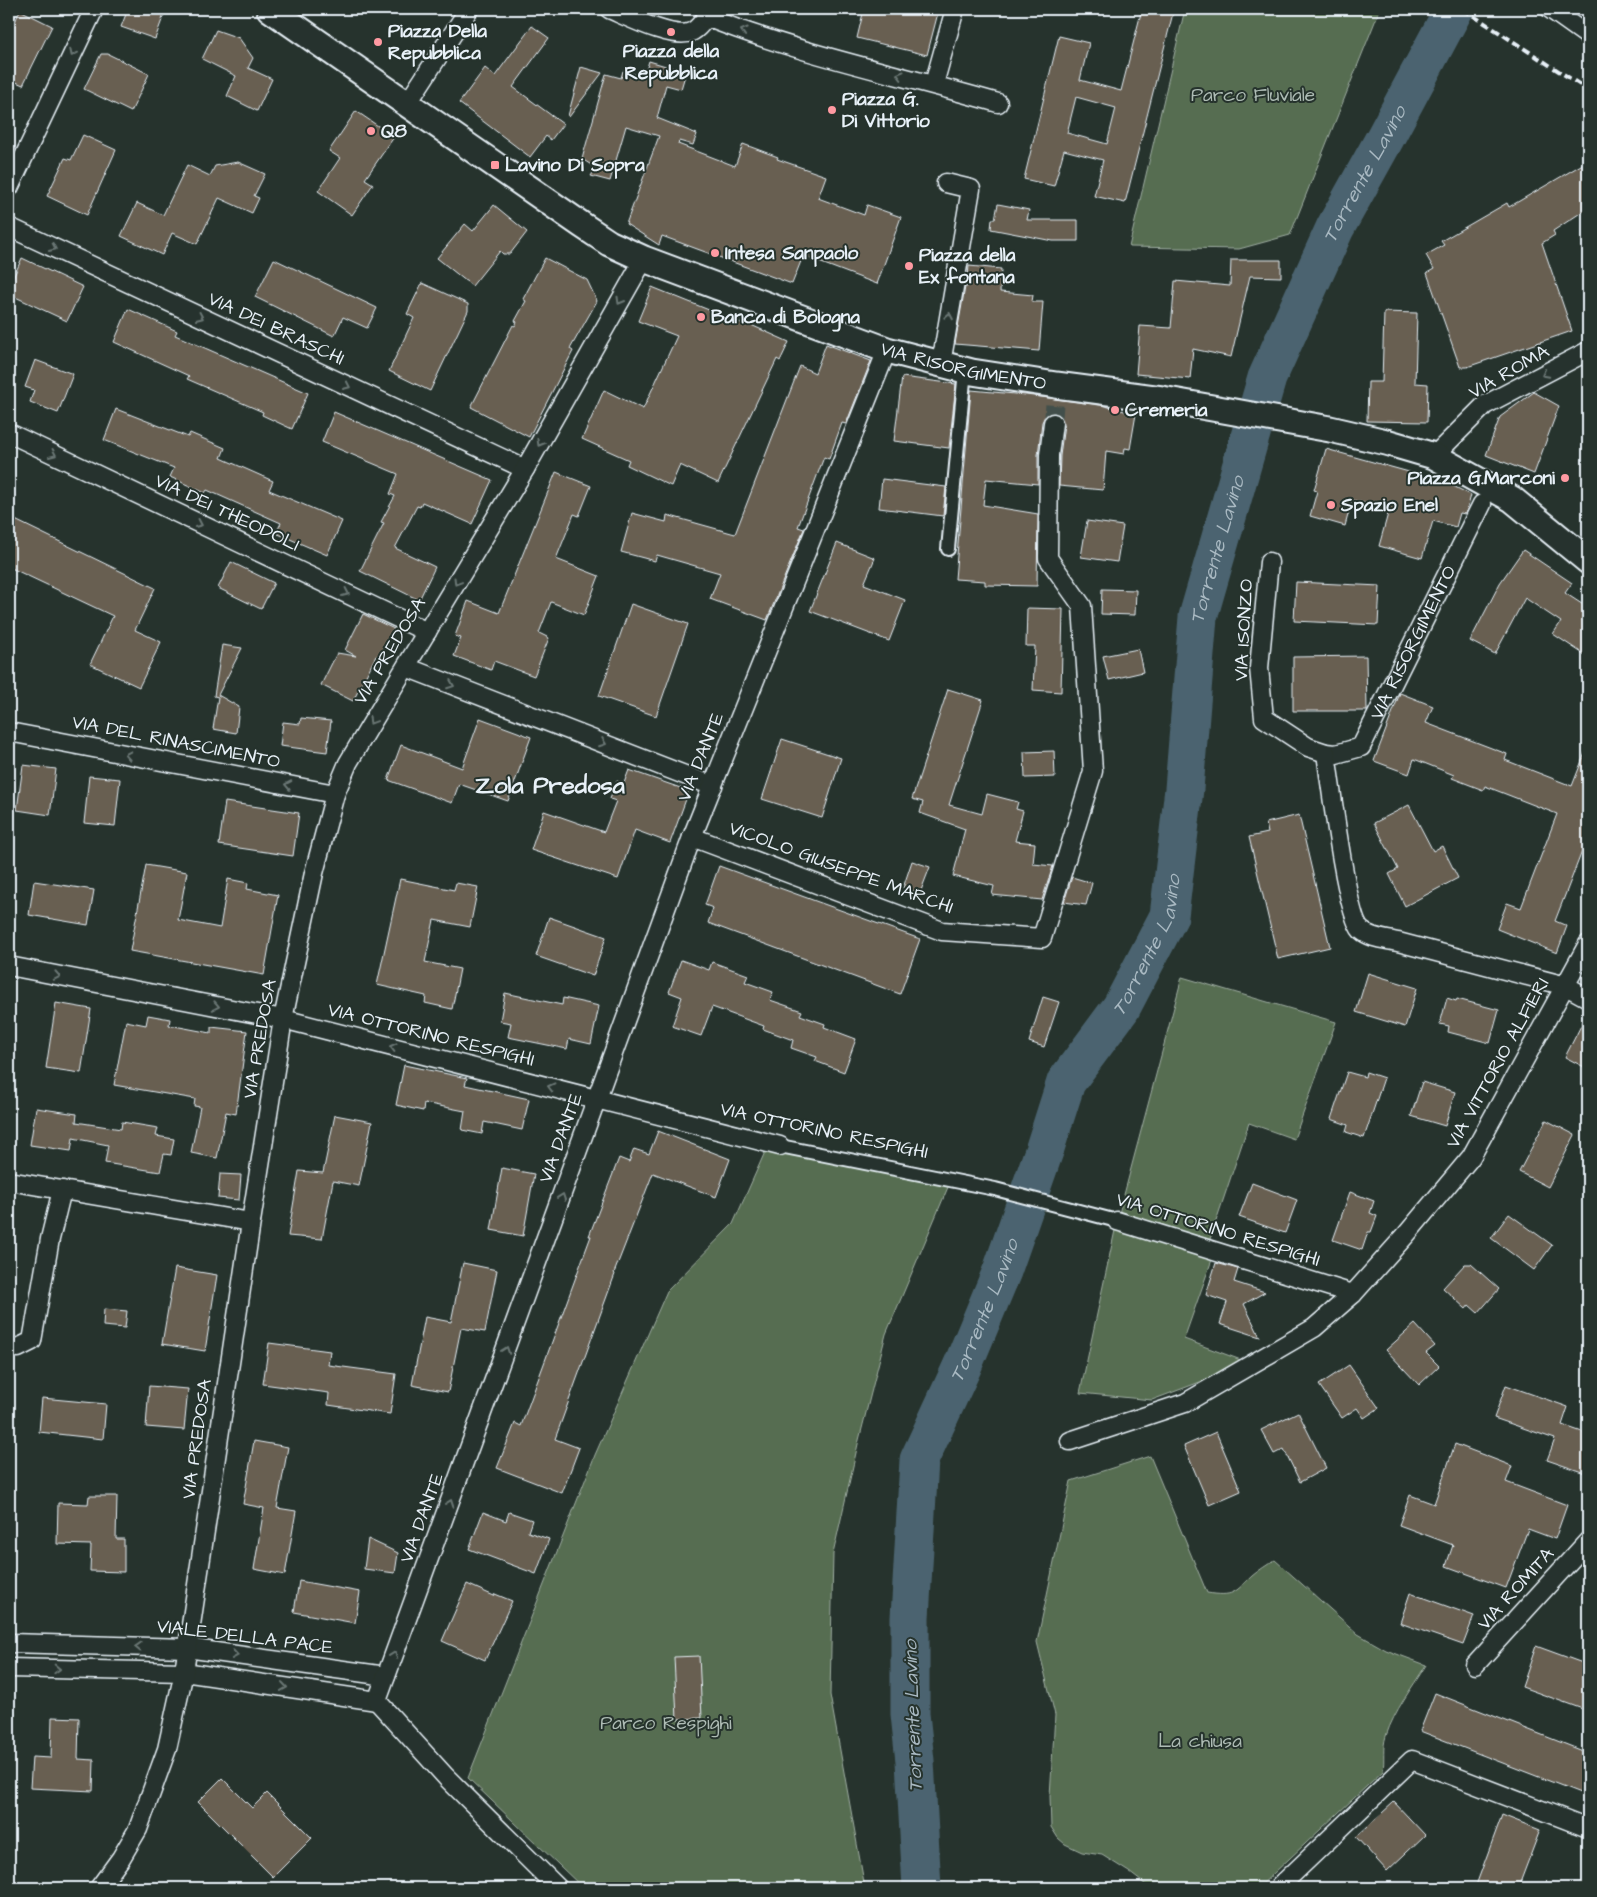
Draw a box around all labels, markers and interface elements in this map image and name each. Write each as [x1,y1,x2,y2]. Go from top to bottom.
place label: Piazza Della Repubblica [388,18,487,67]
marker: Piazza della Repubblica [665,26,677,38]
one-way arrow [740,27,749,37]
marker: Piazza Della Repubblica [372,36,384,48]
place label: Piazza della Repubblica [623,38,720,87]
one-way arrow [69,48,80,57]
one-way arrow [897,71,905,81]
park label: Parco Fluviale [1191,82,1315,109]
place label: Piazza G. Di Vittorio [842,86,930,135]
water label: Torrente Lavino [1316,99,1414,247]
marker: Piazza G. Di Vittorio [826,104,838,116]
place label: Q8 [381,118,408,145]
marker: Q8 [365,125,377,137]
place label: Lavino Di Sopra [505,152,645,179]
marker: Lavino Di Sopra [489,159,501,171]
place label: Intesa Sanpaolo [725,240,858,267]
one-way arrow [48,241,57,252]
place label: Piazza della Ex fontana [919,242,1016,291]
marker: Intesa Sanpaolo [709,247,721,259]
marker: Piazza della Ex fontana [903,260,915,272]
street label: VIA DEI BRASCHI [203,286,349,372]
one-way arrow [616,296,626,305]
place label: Banca di Bologna [711,304,860,332]
one-way arrow [195,311,204,321]
marker: Banca di Bologna [695,311,707,323]
one-way arrow [944,311,954,320]
street label: VIA RISORGIMENTO [876,335,1048,397]
street label: VIA ROMA [1464,338,1554,406]
one-way arrow [1542,368,1551,378]
one-way arrow [342,380,351,390]
place label: Cremeria [1125,397,1208,424]
marker: Cremeria [1109,404,1121,416]
one-way arrow [536,437,546,446]
one-way arrow [48,447,57,458]
place label: Piazza G.Marconi [1407,465,1555,492]
street label: VIA DEI THEODOLI [150,468,304,558]
water label: Torrente Lavino [1184,471,1252,624]
marker: Piazza G.Marconi [1559,472,1571,484]
place label: Spazio Enel [1340,492,1438,519]
marker: Spazio Enel [1325,499,1337,511]
one-way arrow [194,517,203,527]
street label: VIA RISORGIMENTO [1363,561,1463,724]
one-way arrow [453,577,463,586]
street label: VIA ISONZO [1228,578,1260,682]
one-way arrow [341,587,350,598]
street label: VIA PREDOSA [347,592,433,710]
one-way arrow [446,678,455,689]
street label: VIA DANTE [671,708,731,806]
street label: VIA DEL RINASCIMENTO [70,709,283,775]
one-way arrow [369,716,379,725]
one-way arrow [598,737,607,747]
one-way arrow [123,750,132,760]
district label: Zola Predosa [475,769,626,803]
one-way arrow [283,780,292,791]
street label: VICOLO GIUSEPPE MARCHI [725,815,957,921]
water label: Torrente Lavino [1106,871,1188,1022]
one-way arrow [52,970,61,980]
street label: VIA VITTORIO ALFIERI [1440,973,1556,1153]
street label: VIA PREDOSA [236,977,284,1101]
street label: VIA OTTORINO RESPIGHI [325,996,537,1074]
one-way arrow [212,1000,221,1011]
one-way arrow [389,1042,398,1053]
one-way arrow [547,1083,555,1093]
street label: VIA DANTE [532,1089,590,1187]
street label: VIA OTTORINO RESPIGHI [718,1096,930,1166]
street label: VIA OTTORINO RESPIGHI [1113,1186,1323,1274]
one-way arrow [556,1194,566,1202]
water label: Torrente Lavino [943,1234,1027,1387]
one-way arrow [500,1346,510,1355]
street label: VIA PREDOSA [175,1377,219,1501]
street label: VIA DANTE [393,1469,451,1567]
one-way arrow [444,1499,454,1507]
street label: VIA ROMITA [1471,1542,1561,1636]
street label: VIALE DELLA PACE [155,1613,335,1661]
water label: Torrente Lavino [896,1638,930,1793]
one-way arrow [134,1641,142,1652]
one-way arrow [232,1649,240,1660]
one-way arrow [388,1651,398,1660]
one-way arrow [54,1664,62,1674]
one-way arrow [280,1681,288,1692]
park label: Parco Respighi [600,1710,732,1738]
park label: La chiusa [1158,1728,1242,1755]

